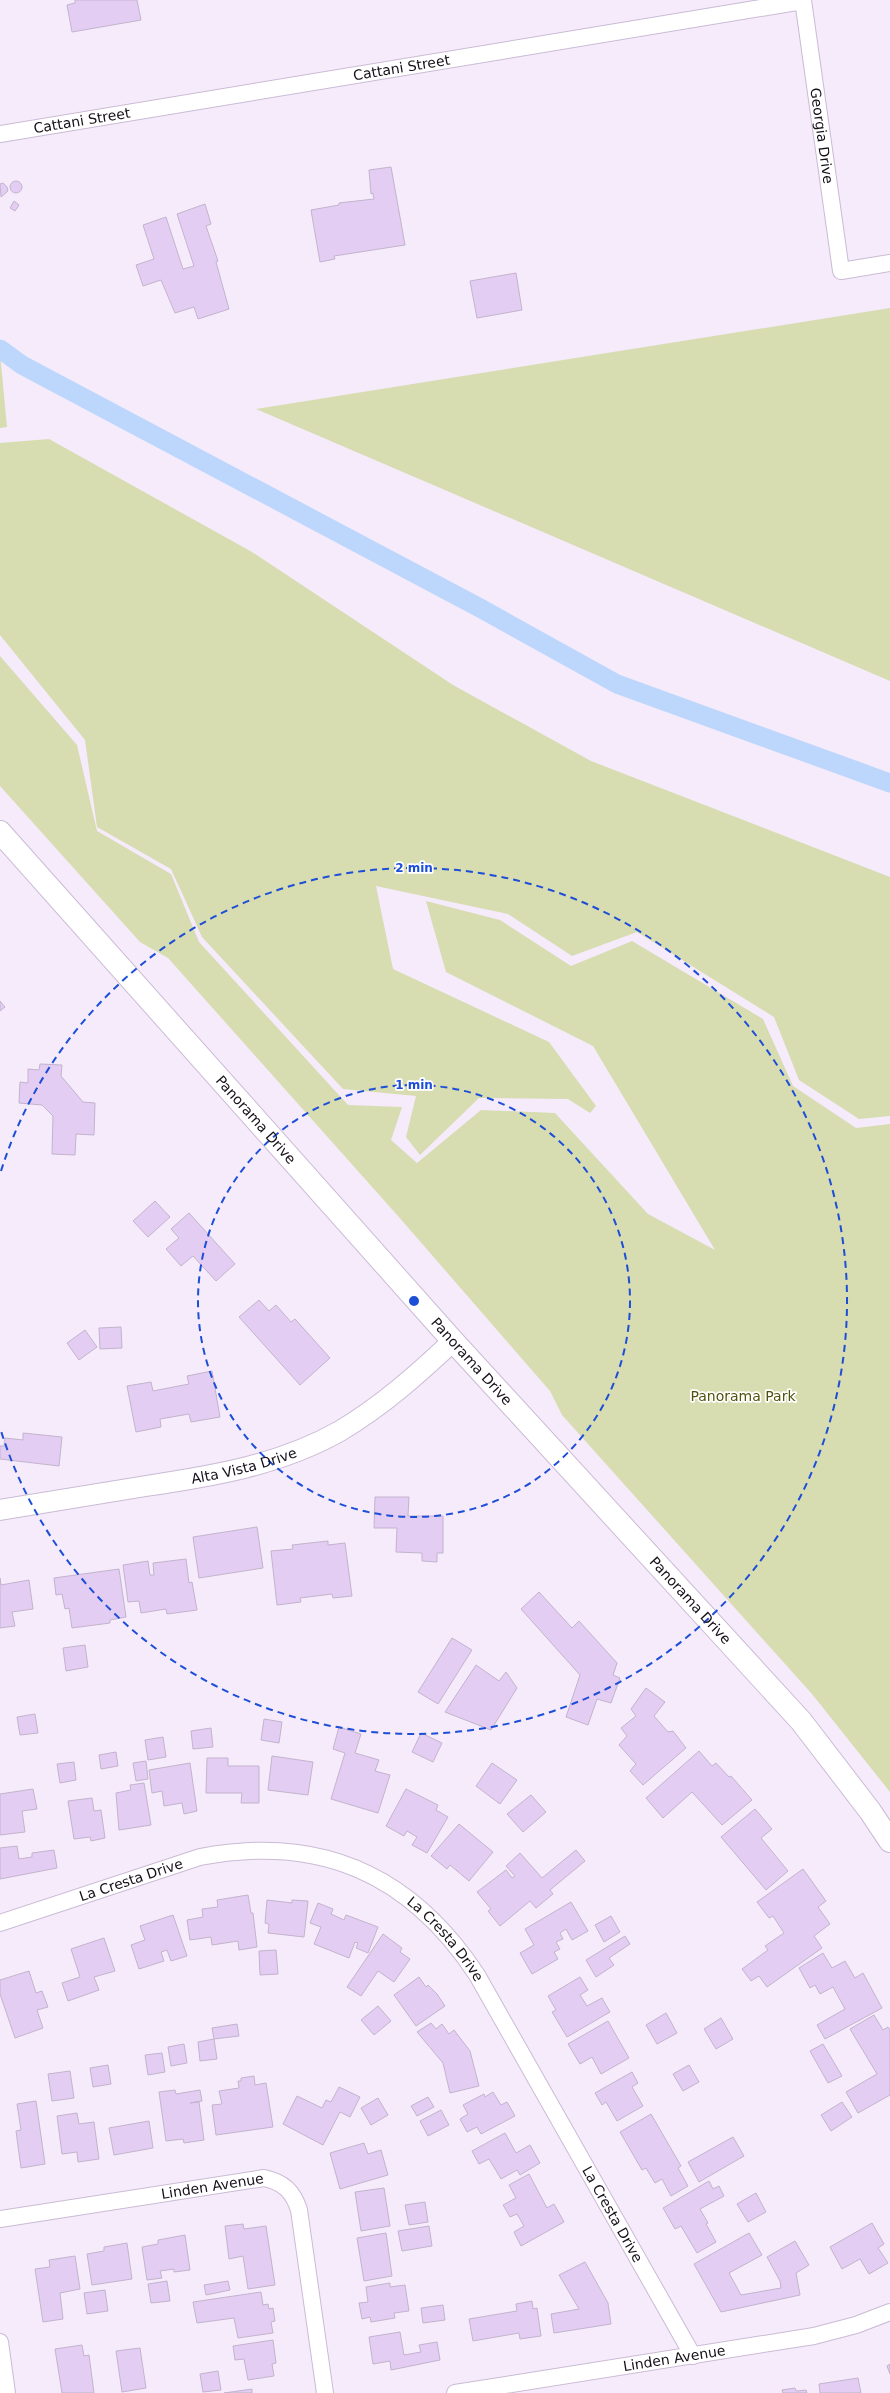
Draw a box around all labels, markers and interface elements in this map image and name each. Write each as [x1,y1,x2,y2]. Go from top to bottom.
street label: Cattani Street [352,52,452,83]
street label: Georgia Drive [807,87,837,185]
street label: Cattani Street [32,104,132,136]
text: 2 min [395,861,433,875]
street label: Panorama Drive [213,1072,299,1167]
text: 1 min [395,1078,433,1092]
centre of rings [407,1294,421,1308]
street label: Panorama Drive [428,1314,515,1408]
park label: Panorama Park [690,1388,796,1404]
street label: Alta Vista Drive [190,1444,299,1487]
street label: Panorama Drive [647,1553,734,1647]
street label: La Cresta Drive [77,1855,185,1904]
street label: La Cresta Drive [404,1893,487,1984]
street label: La Cresta Drive [579,2163,646,2265]
street label: Linden Avenue [160,2170,265,2202]
street label: Linden Avenue [622,2342,727,2374]

